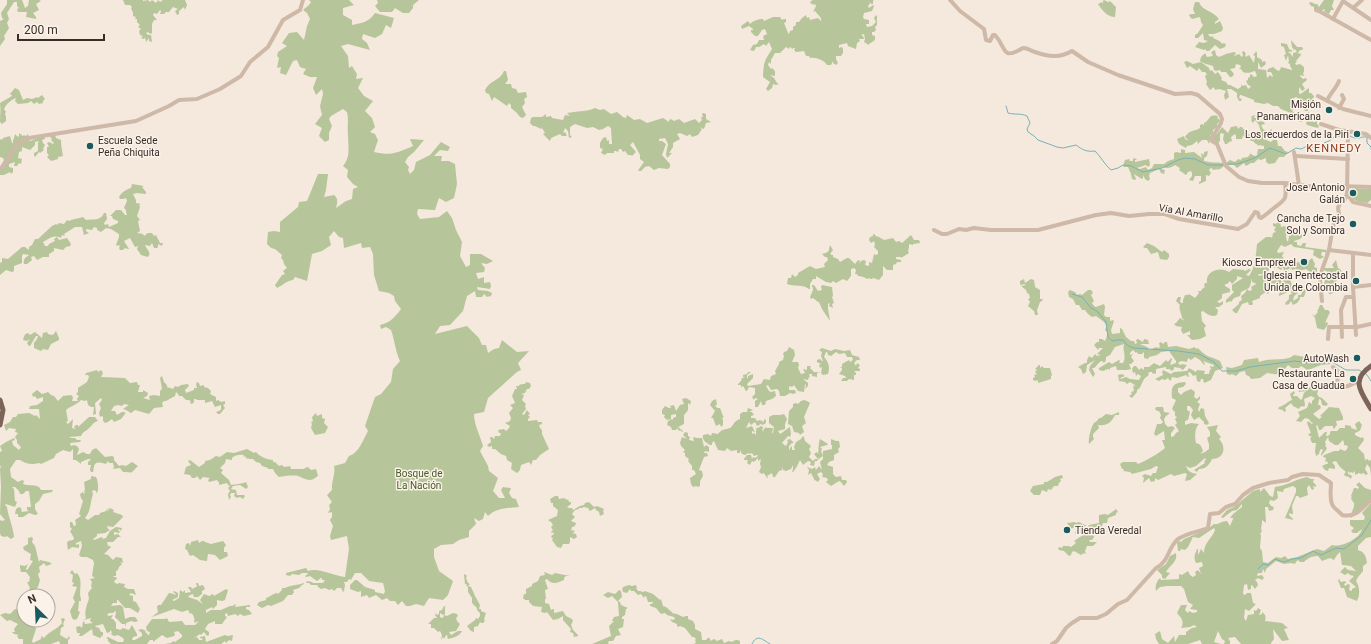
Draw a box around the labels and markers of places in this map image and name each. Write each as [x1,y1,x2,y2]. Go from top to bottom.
place label: Misión Panamericana [1257,99,1321,122]
marker: Misión Panamericana [1324,105,1334,115]
place label: Los recuerdos de la Piri [1245,129,1349,140]
marker: Los recuerdos de la Piri [1352,129,1362,139]
place label: Escuela Sede Peña Chiquita [98,135,160,158]
marker: Escuela Sede Peña Chiquita [85,141,95,151]
place label: Jose Antonio Galán [1286,182,1345,205]
marker: Jose Antonio Galán [1348,188,1358,198]
place label: Cancha de Tejo Sol y Sombra [1277,213,1345,236]
marker: Cancha de Tejo Sol y Sombra [1348,219,1358,229]
place label: Kiosco Emprevel [1222,257,1296,268]
marker: Kiosco Emprevel [1299,257,1309,267]
place label: Iglesia Pentecostal Unida de Colombia [1264,270,1348,293]
marker: Iglesia Pentecostal Unida de Colombia [1351,276,1361,286]
place label: AutoWash [1303,353,1349,364]
marker: AutoWash [1352,353,1362,363]
place label: Restaurante La Casa de Guadua [1272,368,1345,391]
marker: Restaurante La Casa de Guadua [1348,374,1358,384]
marker: Tienda Veredal [1062,525,1072,535]
place label: Tienda Veredal [1075,525,1141,536]

